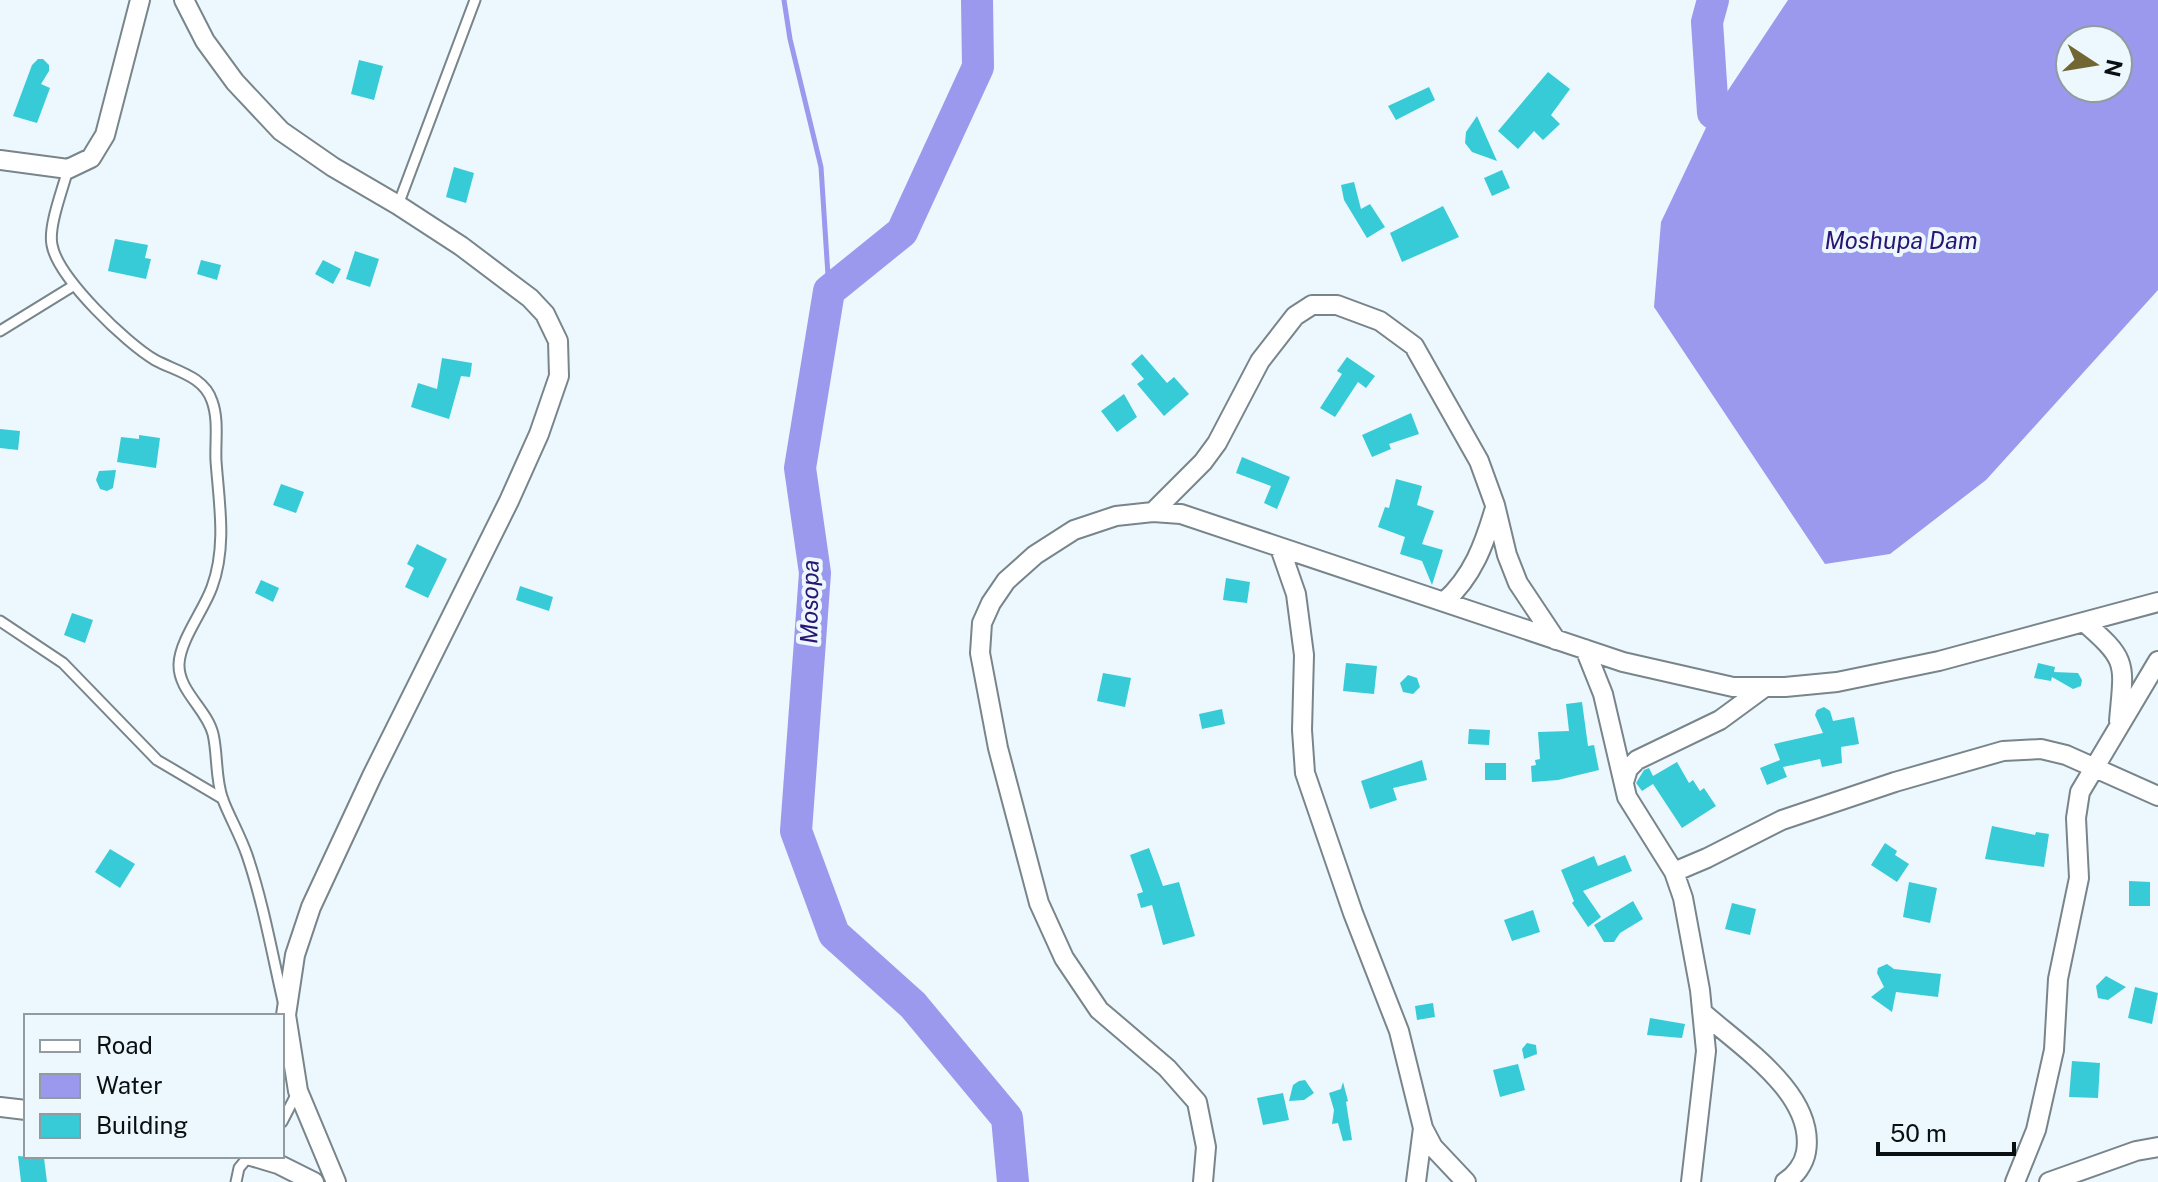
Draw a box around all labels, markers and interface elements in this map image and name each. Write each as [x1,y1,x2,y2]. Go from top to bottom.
north arrow [2054,24,2134,104]
text: N [2099,57,2128,79]
water label: Moshupa Dam [1824,226,1978,254]
water label: Mosopa [794,560,824,644]
legend [24,1014,284,1158]
text: Road [96,1031,153,1059]
text: Water [96,1071,163,1099]
scale bar [1878,1106,2014,1156]
text: Building [96,1111,188,1139]
text: 50 m [1890,1119,1947,1147]

